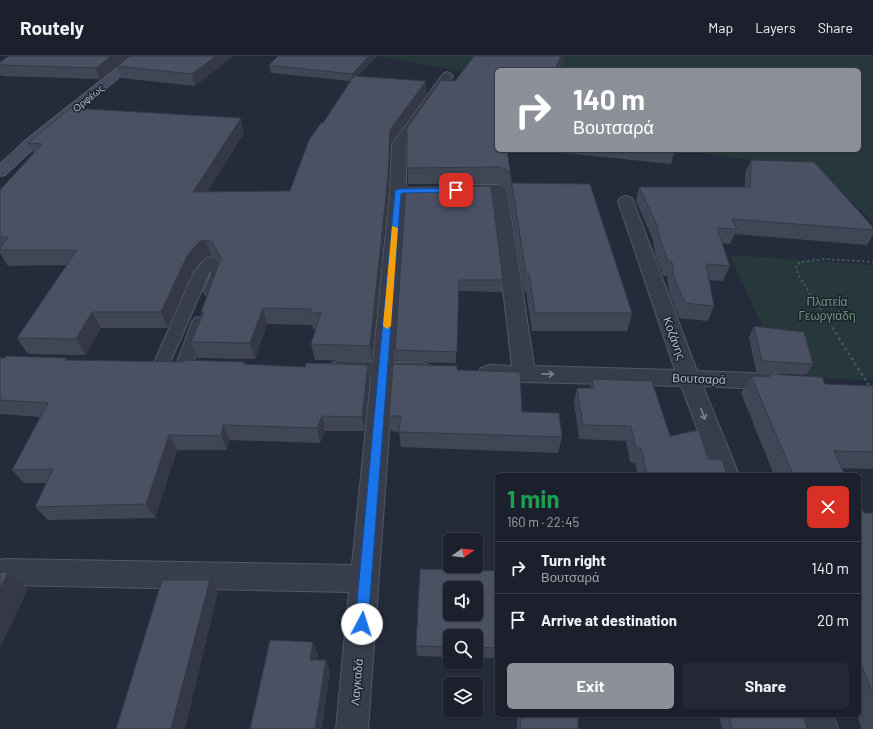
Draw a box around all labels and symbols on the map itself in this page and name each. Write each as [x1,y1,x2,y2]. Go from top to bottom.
street label: Ορφέως [70,82,106,114]
pin [439,173,473,207]
park label: Πλατεία Γεωργιάδη [798,294,856,323]
street label: Κοζάνης [660,315,689,362]
street label: Βουτσαρά [672,370,726,387]
one-way arrow [541,371,554,378]
one-way arrow [700,407,708,419]
north arrow [443,533,483,573]
position arrow [341,603,383,645]
street label: Λαγκαδά [347,658,366,706]

